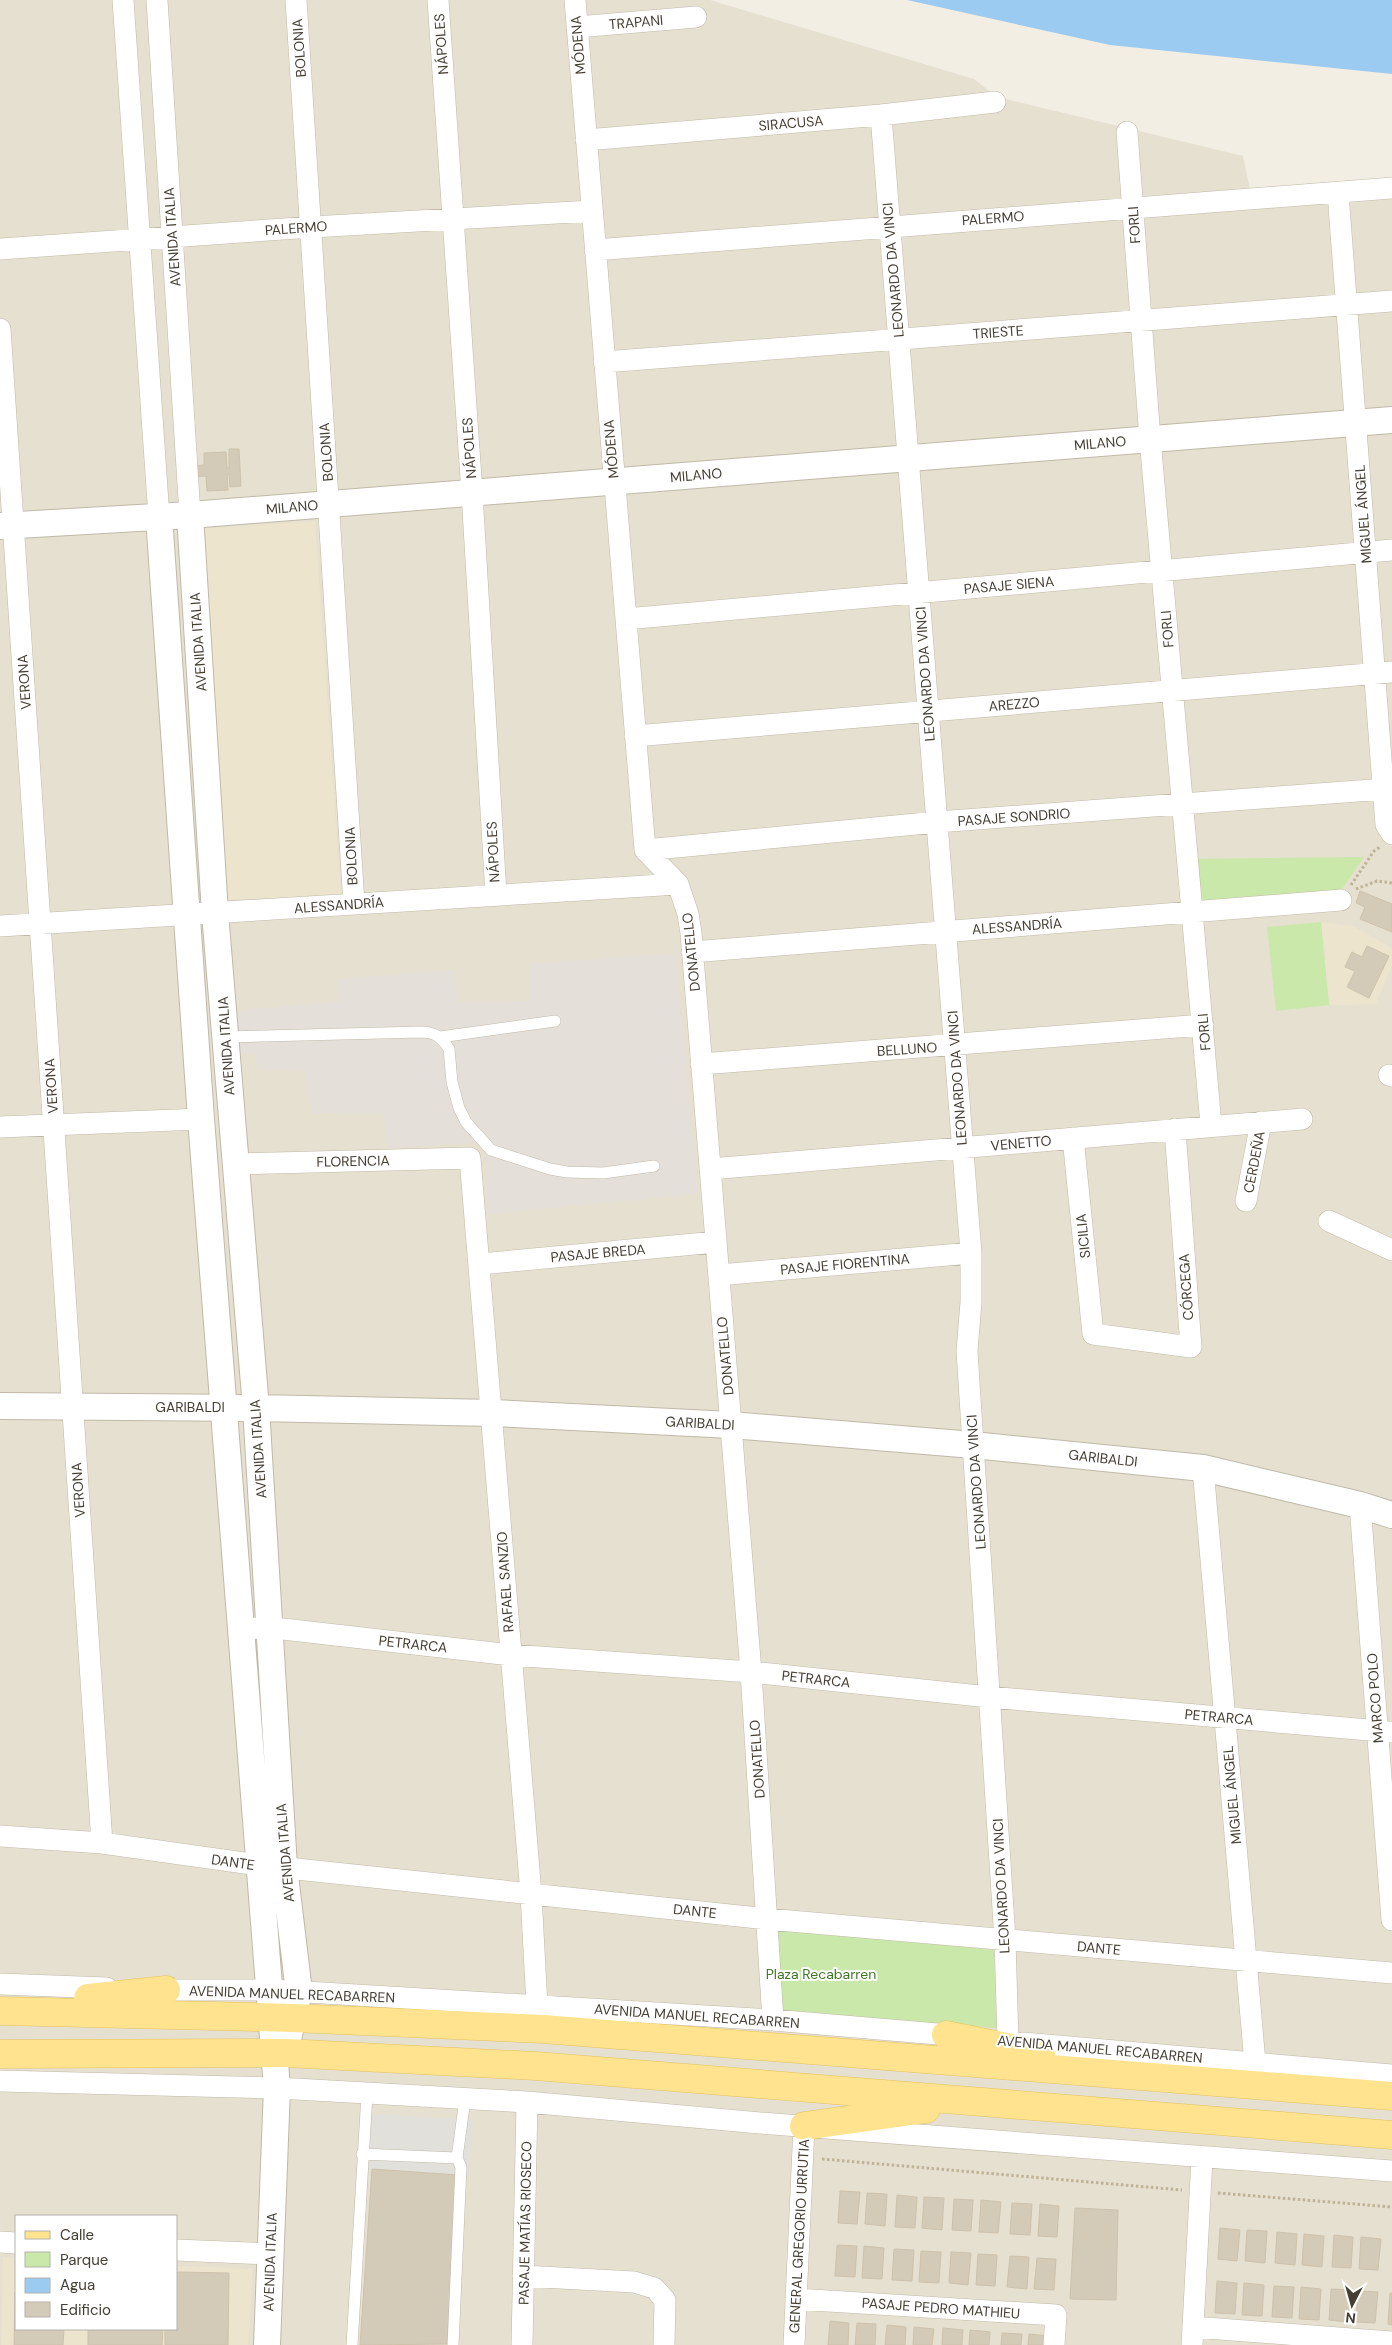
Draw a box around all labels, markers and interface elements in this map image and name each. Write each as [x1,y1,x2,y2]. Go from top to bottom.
street label: TRAPANI [608,11,664,33]
street label: NÁPOLES [430,13,452,75]
street label: MÓDENA [566,15,590,75]
street label: BOLONIA [288,18,310,78]
street label: SIRACUSA [758,111,824,135]
street label: AVENIDA ITALIA [160,187,184,287]
street label: LEONARDO DA VINCI [878,202,908,338]
street label: FORLI [1124,206,1144,244]
street label: PALERMO [961,207,1025,229]
street label: PALERMO [264,217,328,239]
street label: TRIESTE [972,321,1024,343]
street label: NÁPOLES [458,417,480,479]
street label: MÓDENA [599,419,623,479]
street label: BOLONIA [315,422,337,482]
street label: MILANO [1073,432,1127,454]
street label: MILANO [669,464,723,486]
street label: MIGUEL ÁNGEL [1351,464,1375,564]
street label: MILANO [265,496,319,518]
street label: PASAJE SIENA [963,572,1055,598]
street label: AVENIDA ITALIA [186,592,210,692]
street label: LEONARDO DA VINCI [911,606,939,742]
street label: FORLI [1156,610,1178,648]
street label: VERONA [13,654,35,710]
street label: AREZZO [988,693,1040,715]
street label: PASAJE SONDRIO [957,804,1071,830]
street label: NÁPOLES [482,821,504,883]
street label: BOLONIA [340,826,362,886]
street label: ALESSANDRÍA [293,893,385,917]
street label: DONATELLO [678,912,704,992]
street label: ALESSANDRÍA [971,914,1063,938]
street label: AVENIDA ITALIA [214,996,238,1096]
street label: LEONARDO DA VINCI [943,1010,971,1146]
street label: FORLI [1193,1013,1215,1051]
street label: BELLUNO [876,1038,938,1060]
street label: VERONA [40,1058,62,1114]
street label: CERDEÑA [1239,1129,1269,1195]
street label: VENETTO [990,1131,1052,1155]
street label: FLORENCIA [316,1151,390,1171]
street label: SICILIA [1072,1213,1094,1259]
street label: PASAJE BREDA [550,1240,646,1266]
street label: PASAJE FIORENTINA [780,1249,910,1279]
street label: CÓRCEGA [1175,1253,1197,1321]
street label: DONATELLO [713,1316,737,1396]
street label: GARIBALDI [155,1398,225,1416]
street label: AVENIDA ITALIA [246,1399,270,1499]
street label: GARIBALDI [665,1412,735,1434]
street label: LEONARDO DA VINCI [962,1414,990,1550]
street label: GARIBALDI [1068,1445,1138,1471]
street label: VERONA [67,1462,89,1518]
street label: RAFAEL SANZIO [492,1531,518,1633]
street label: PETRARCA [378,1631,448,1657]
street label: MARCO POLO [1363,1652,1387,1744]
street label: PETRARCA [781,1666,851,1692]
street label: PETRARCA [1184,1705,1254,1729]
street label: DONATELLO [745,1719,769,1799]
street label: MIGUEL ÁNGEL [1219,1745,1245,1845]
street label: AVENIDA ITALIA [272,1803,298,1903]
street label: LEONARDO DA VINCI [988,1818,1014,1954]
street label: DANTE [210,1850,256,1874]
street label: DANTE [672,1900,718,1922]
street label: DANTE [1076,1937,1122,1959]
park label: Plaza Recabarren [766,1965,876,1983]
street label: AVENIDA MANUEL RECABARREN [189,1981,395,2007]
street label: AVENIDA MANUEL RECABARREN [594,2000,800,2032]
street label: AVENIDA MANUEL RECABARREN [997,2031,1203,2067]
street label: GENERAL GREGORIO URRUTIA [785,2138,813,2334]
street label: PASAJE MATÍAS RIOSECO [515,2141,535,2305]
street label: AVENIDA ITALIA [259,2212,281,2312]
legend [15,2215,178,2330]
text: Calle [60,2225,94,2245]
text: Parque [60,2250,108,2270]
text: Agua [60,2275,95,2295]
north arrow [1327,2280,1377,2330]
street label: PASAJE PEDRO MATHIEU [861,2293,1021,2323]
text: Edificio [60,2300,111,2320]
text: N [1345,2308,1357,2327]

